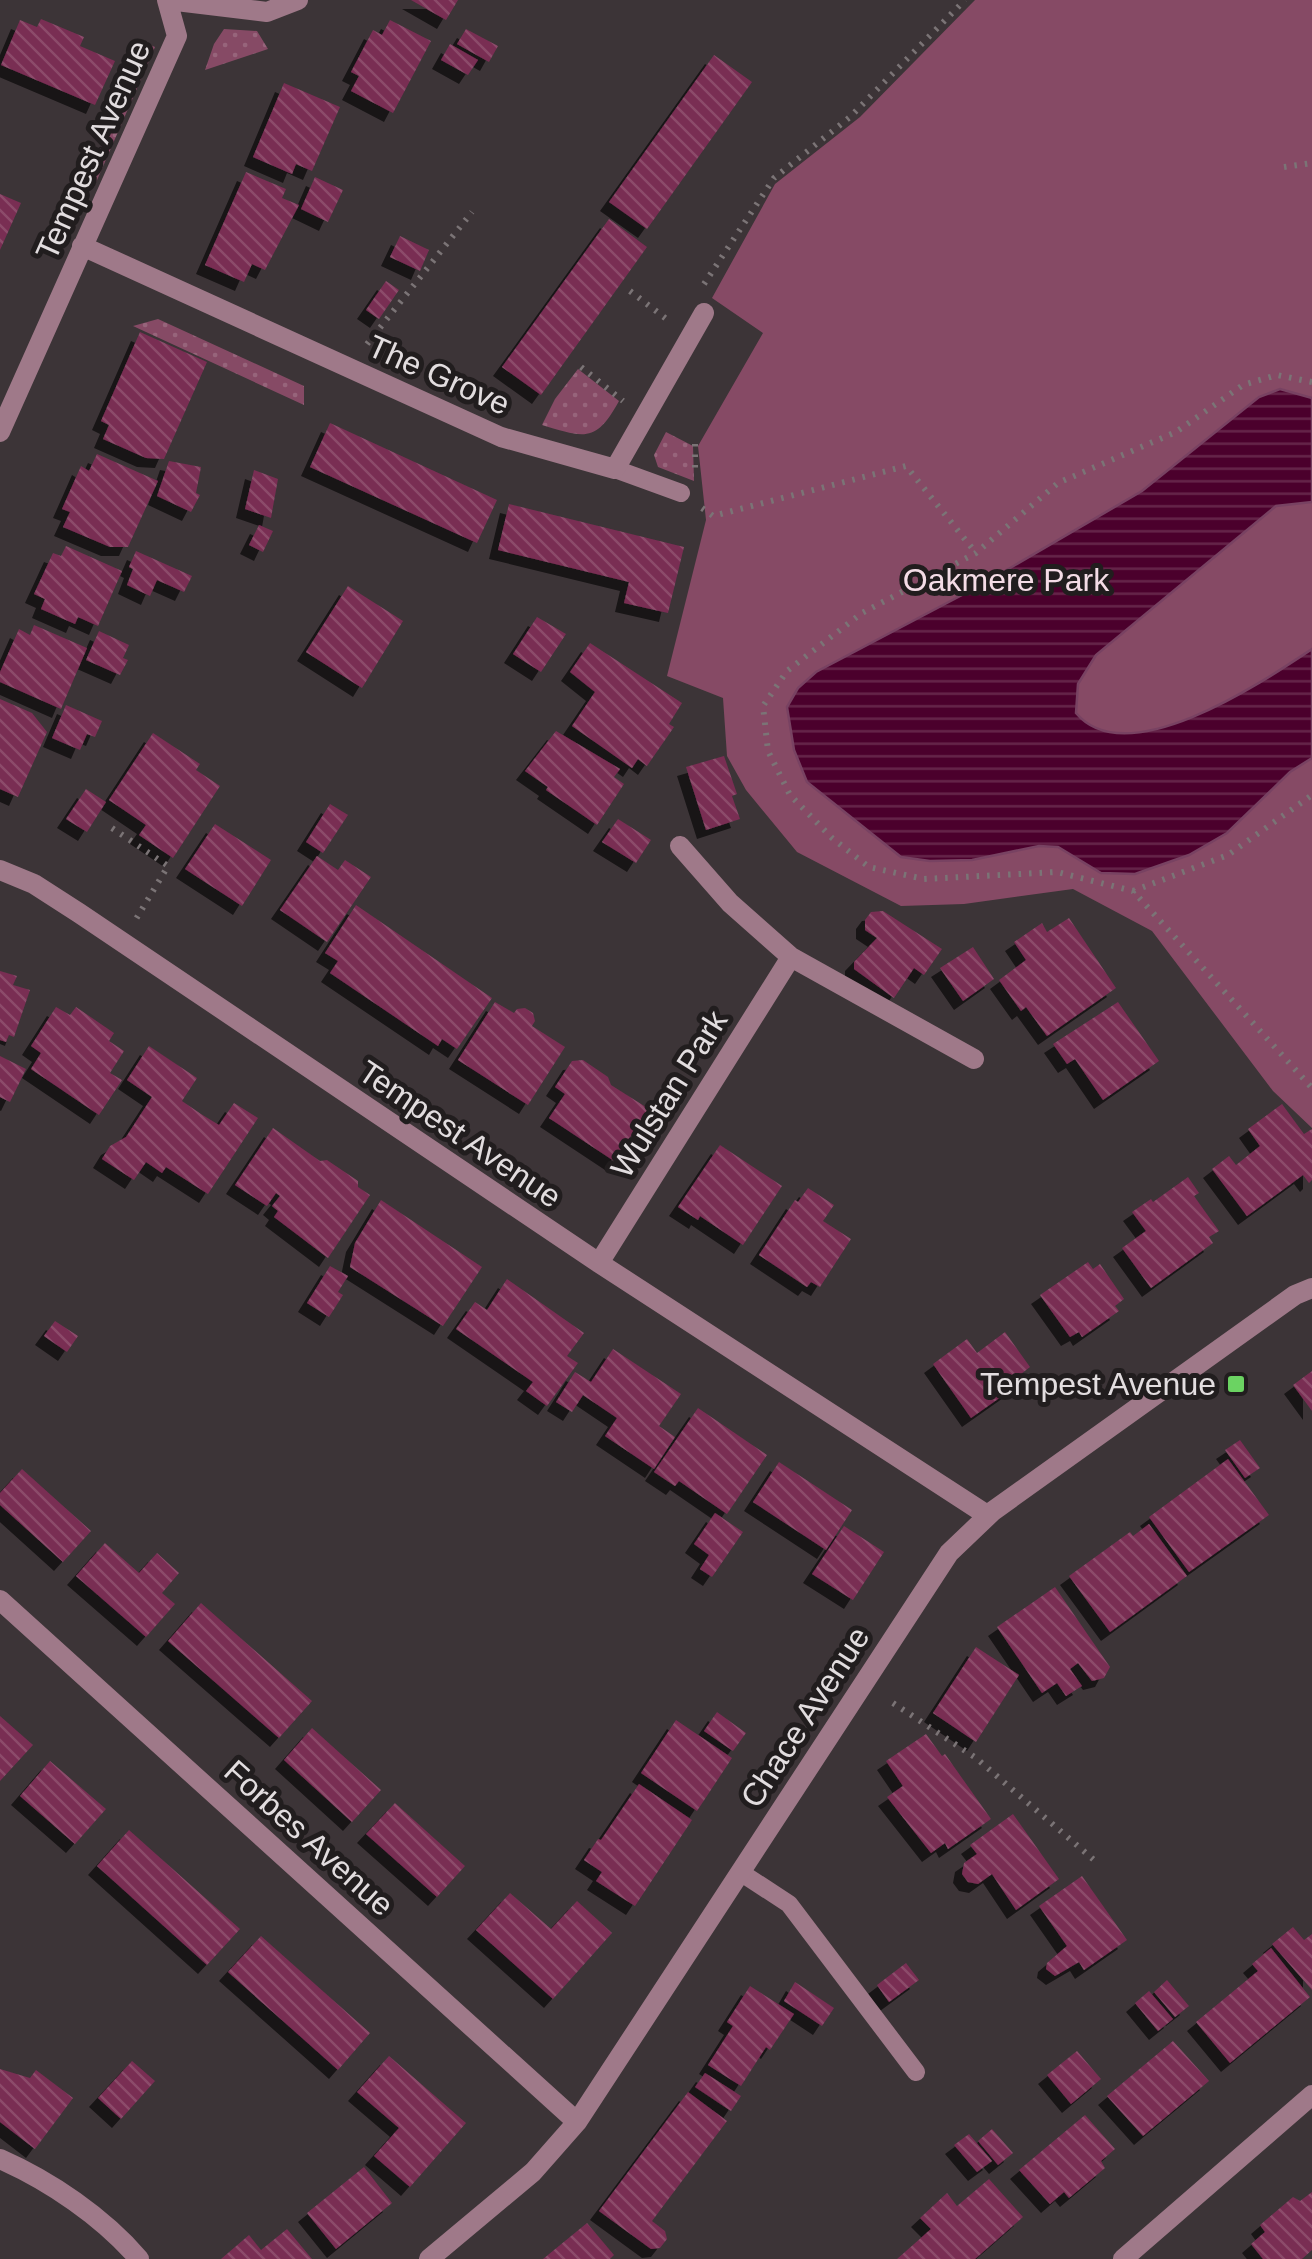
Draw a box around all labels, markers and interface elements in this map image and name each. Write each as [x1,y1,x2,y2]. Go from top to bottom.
street label: Tempest Avenue [29,35,157,265]
street label: The Grove [363,328,515,422]
park label: Oakmere Park [903,562,1110,598]
street label: Wulstan Park [603,1003,735,1184]
street label: Tempest Avenue [352,1053,568,1215]
place label: Tempest Avenue [980,1366,1216,1402]
marker: Tempest Avenue [1225,1373,1247,1395]
street label: Chace Avenue [733,1620,877,1814]
street label: Forbes Avenue [217,1753,401,1923]

